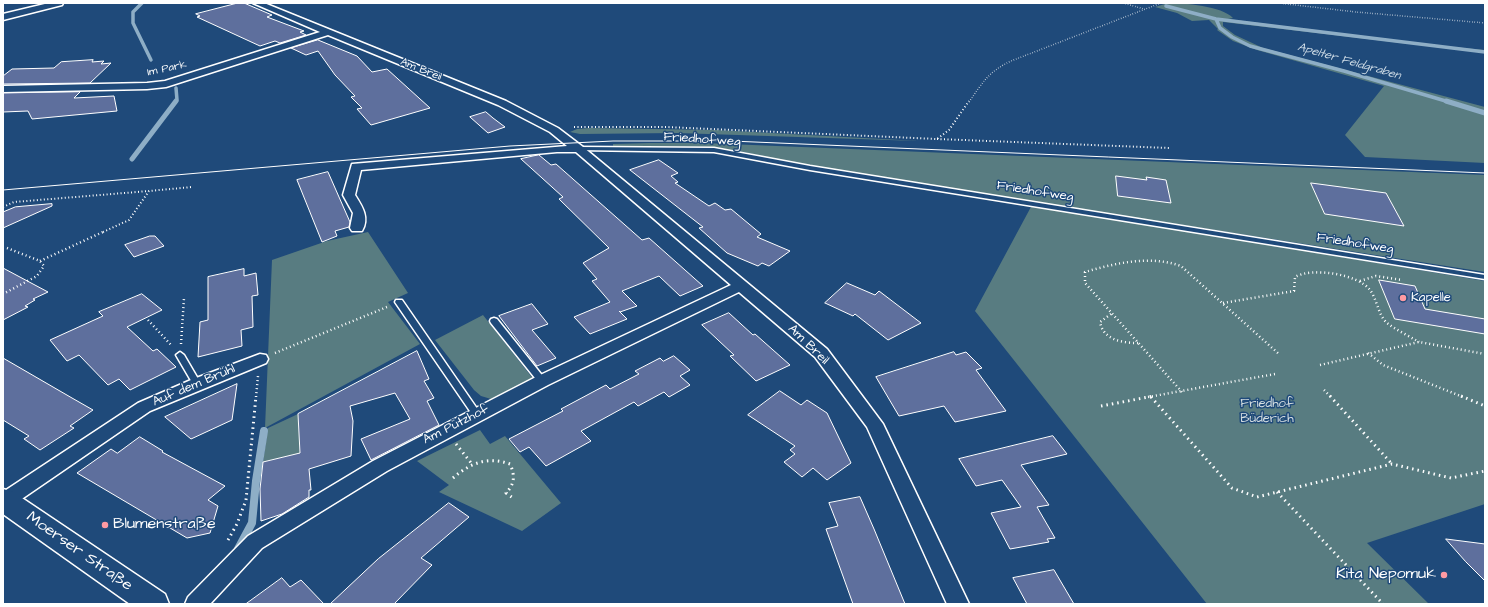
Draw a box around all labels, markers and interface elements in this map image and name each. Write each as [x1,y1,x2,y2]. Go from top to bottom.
water label: Apelter Feldgraben [1296,40,1402,84]
street label: Am Breil [398,56,444,84]
street label: Im Park [146,58,188,80]
street label: Friedhofweg [663,130,741,150]
street label: Friedhofweg [995,178,1075,206]
street label: Friedhofweg [1315,230,1395,258]
place label: Kapelle [1411,290,1451,306]
marker: Kapelle [1398,293,1408,303]
street label: Am Breil [784,322,832,368]
street label: Auf dem Brühl [150,362,238,410]
park label: Friedhof Büderich [1240,396,1294,427]
street label: Am Pützhof [421,402,491,448]
street label: Moerser Straße [22,508,136,596]
place label: Blumenstraße [113,515,216,535]
marker: Blumenstraße [100,520,110,530]
place label: Kita Nepomuk [1336,565,1436,585]
marker: Kita Nepomuk [1439,570,1449,580]

